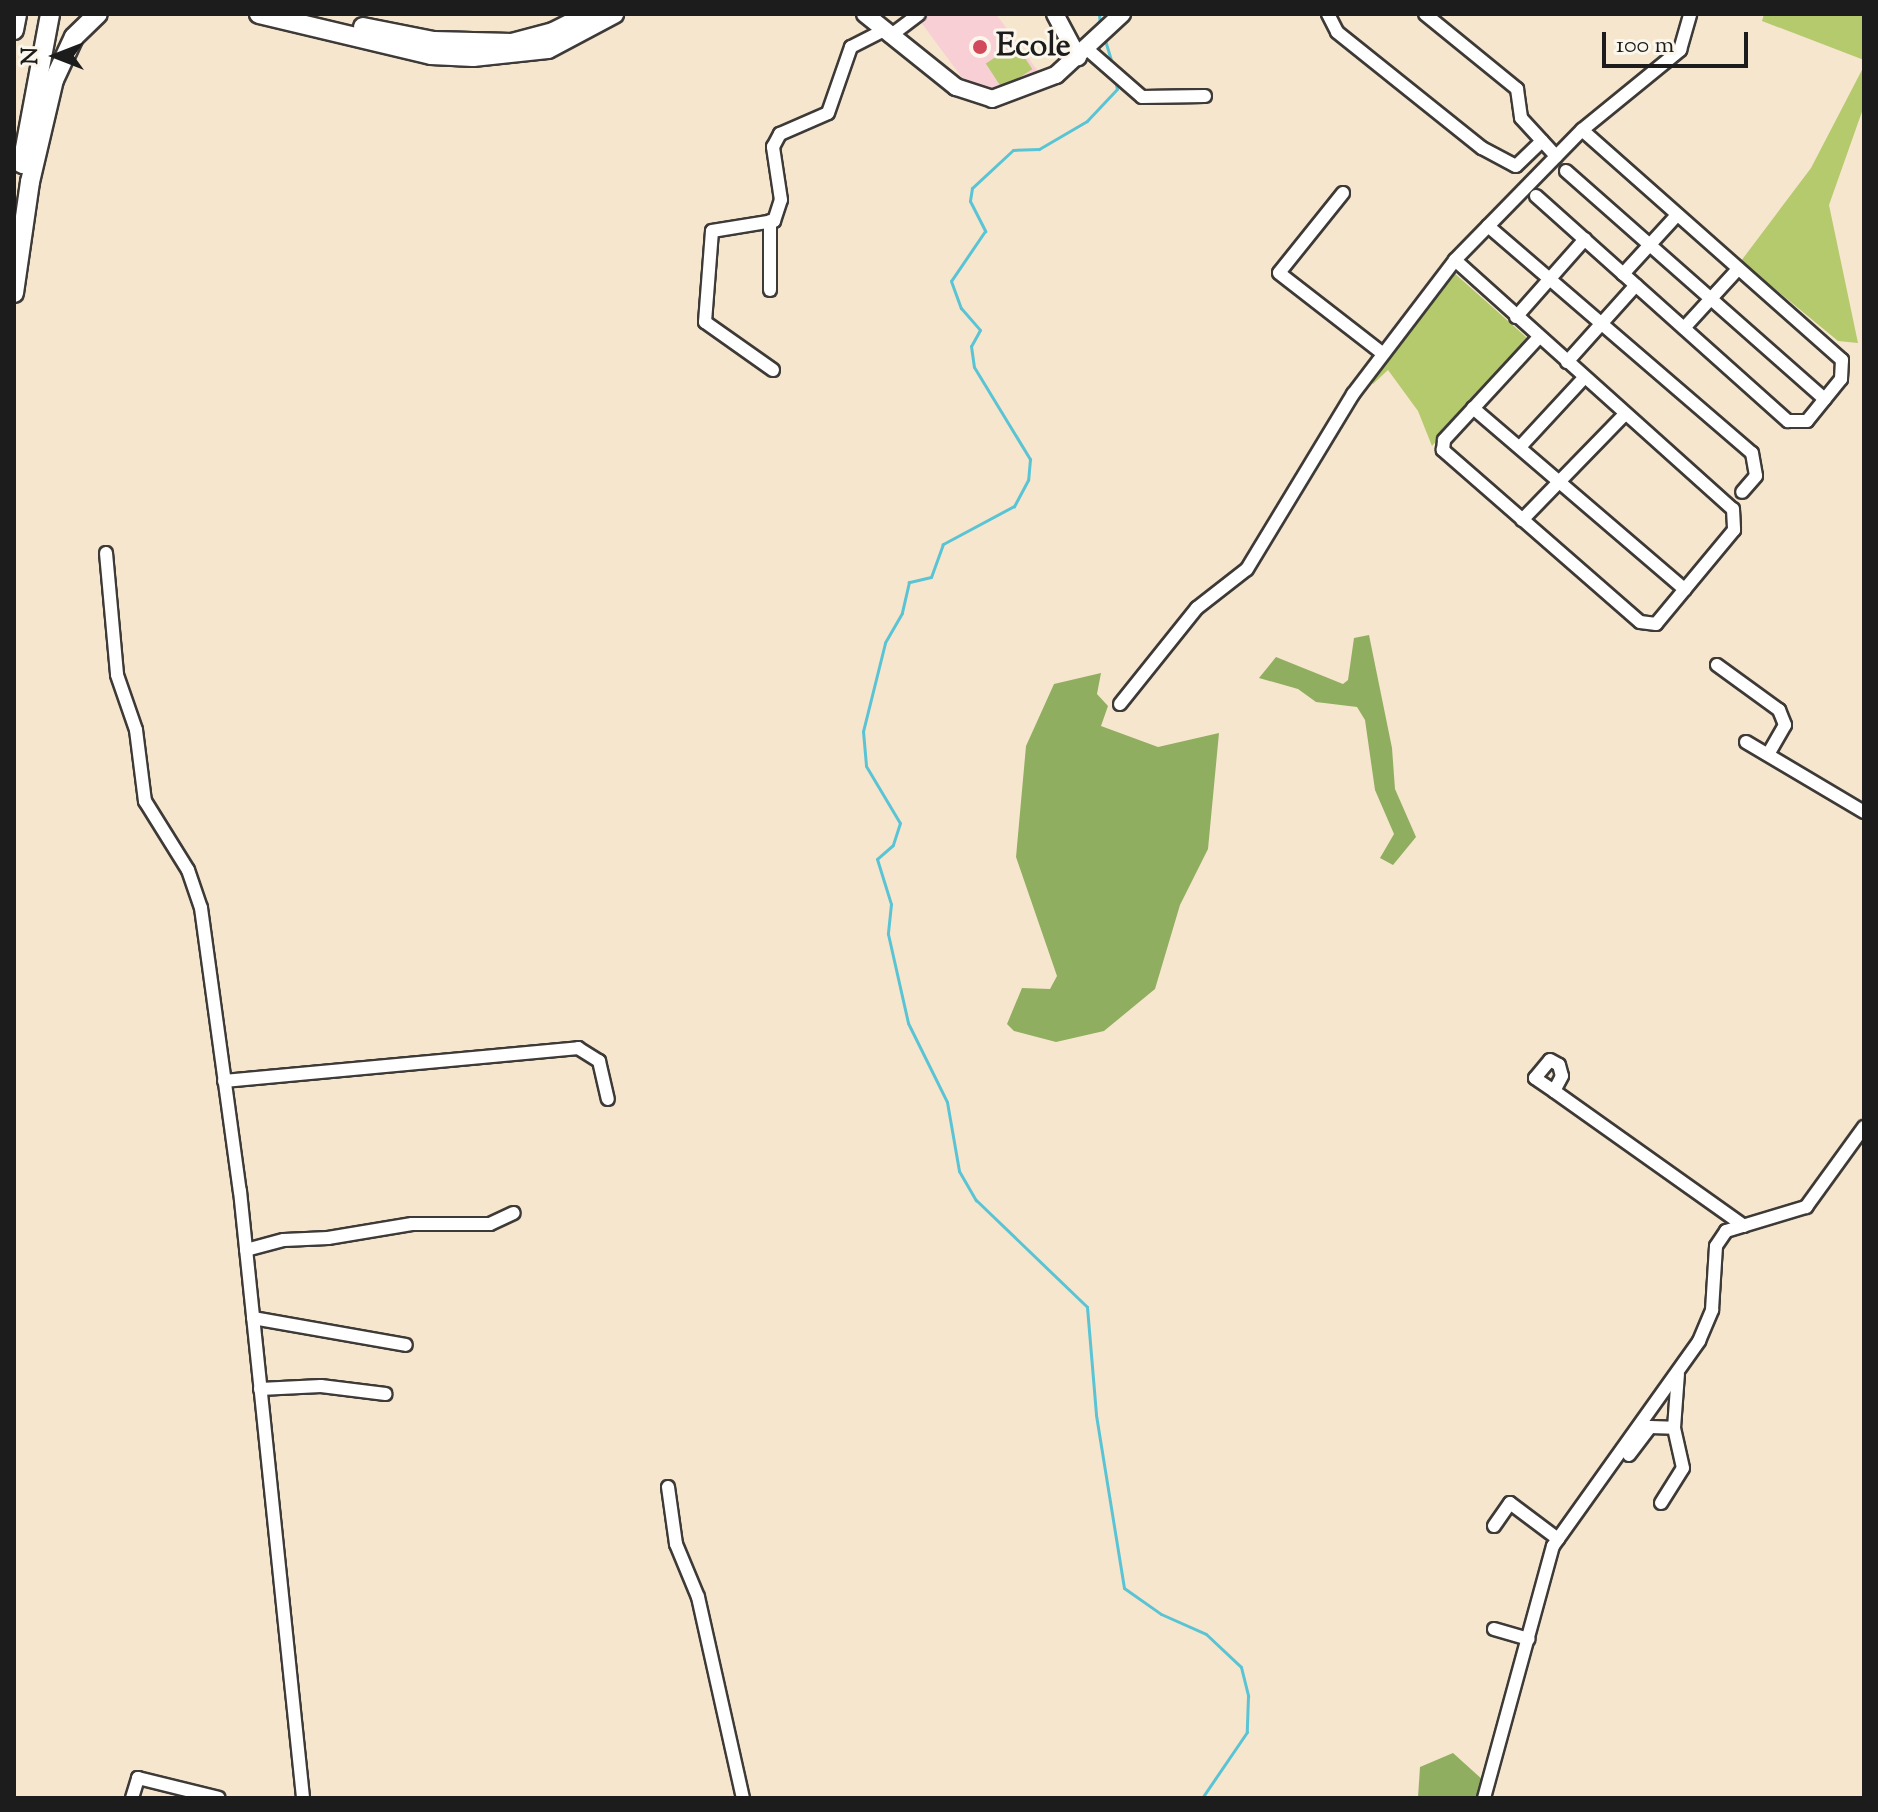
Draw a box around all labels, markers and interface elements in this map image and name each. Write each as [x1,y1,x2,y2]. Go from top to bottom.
north arrow [16,16,96,96]
scale bar [1606,16,1752,66]
place label: Ecole [996,28,1071,66]
text: 100 m [1616,29,1674,63]
marker: Ecole [971,38,989,56]
text: N [16,47,48,65]

